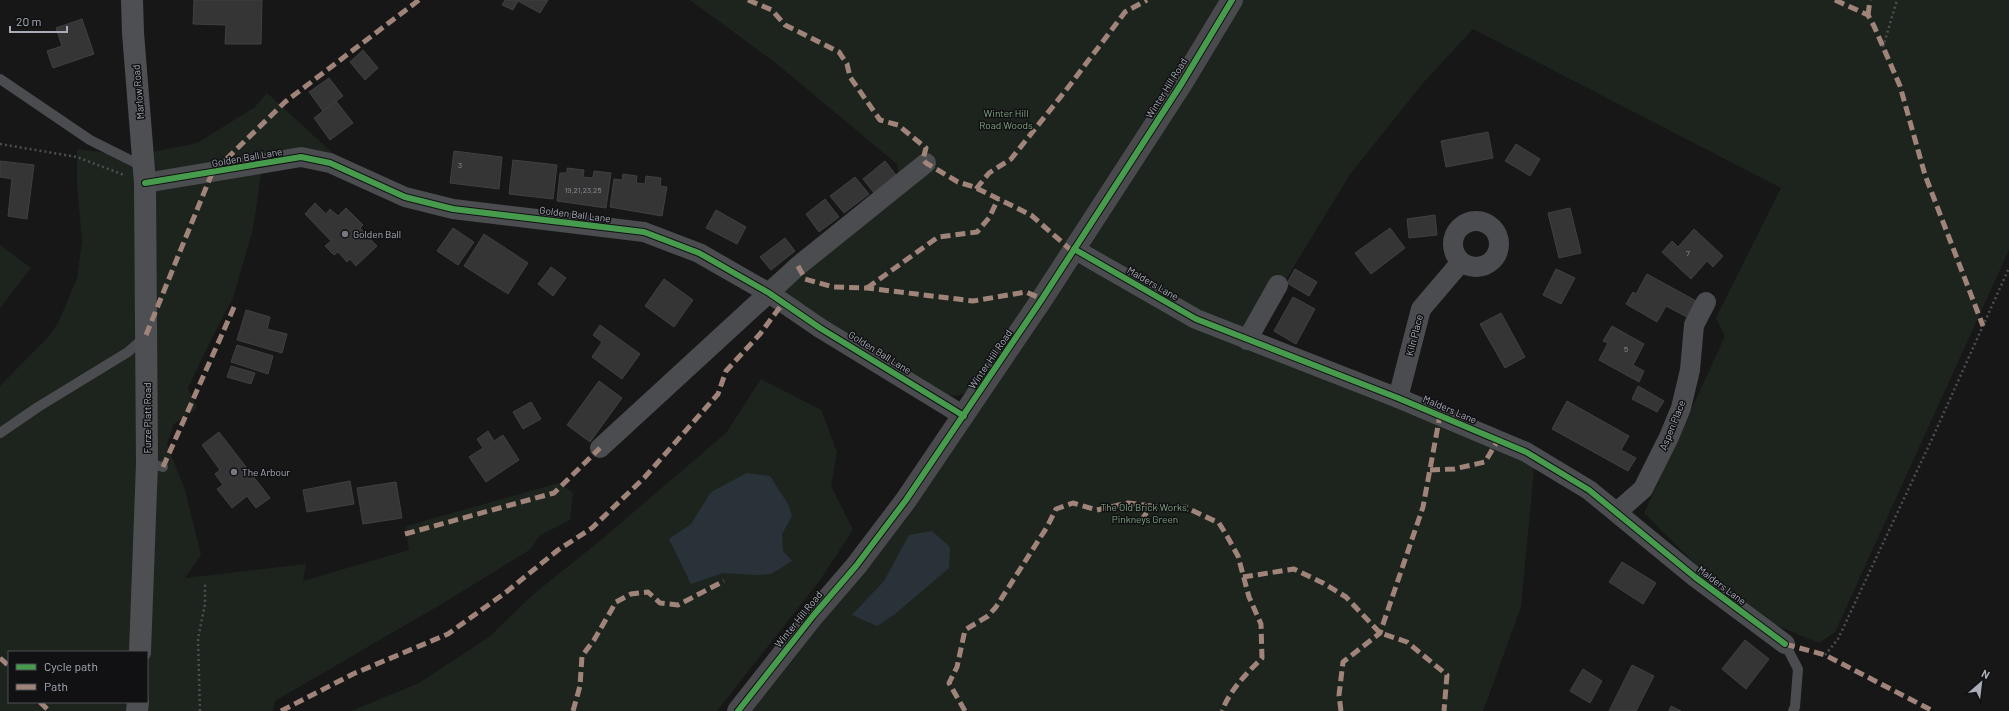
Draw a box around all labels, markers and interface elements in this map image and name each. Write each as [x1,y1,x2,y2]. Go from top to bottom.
scale bar [10,8,67,34]
text: 20 m [16,14,42,28]
street label: Winter Hill Road [1143,56,1189,120]
street label: Marlow Road [130,64,146,120]
park label: Winter Hill Road Woods [979,107,1033,131]
street label: Golden Ball Lane [211,145,283,169]
house number: 3 [458,160,462,170]
house number: 19,21,23,25 [564,185,602,195]
street label: Golden Ball Lane [539,204,611,224]
place label: Golden Ball [353,228,401,240]
marker: Golden Ball [340,229,350,239]
house number: 7 [1686,248,1690,258]
street label: Malders Lane [1125,263,1181,303]
street label: Kiln Place [1403,313,1425,357]
street label: Winter Hill Road [966,327,1014,391]
street label: Golden Ball Lane [847,328,913,376]
house number: 5 [1624,344,1628,354]
street label: Furze Platt Road [141,382,153,454]
street label: Malders Lane [1421,392,1479,426]
street label: Aspen Place [1657,398,1687,452]
place label: The Arbour [242,466,290,478]
marker: The Arbour [229,467,239,477]
park label: The Old Brick Works, Pinkneys Green [1101,501,1189,525]
street label: Malders Lane [1696,563,1748,607]
street label: Winter Hill Road [772,588,824,650]
legend [8,651,148,703]
text: Cycle path [44,659,98,673]
north arrow [1961,663,2001,703]
text: N [1980,666,1992,681]
text: Path [44,679,68,693]

